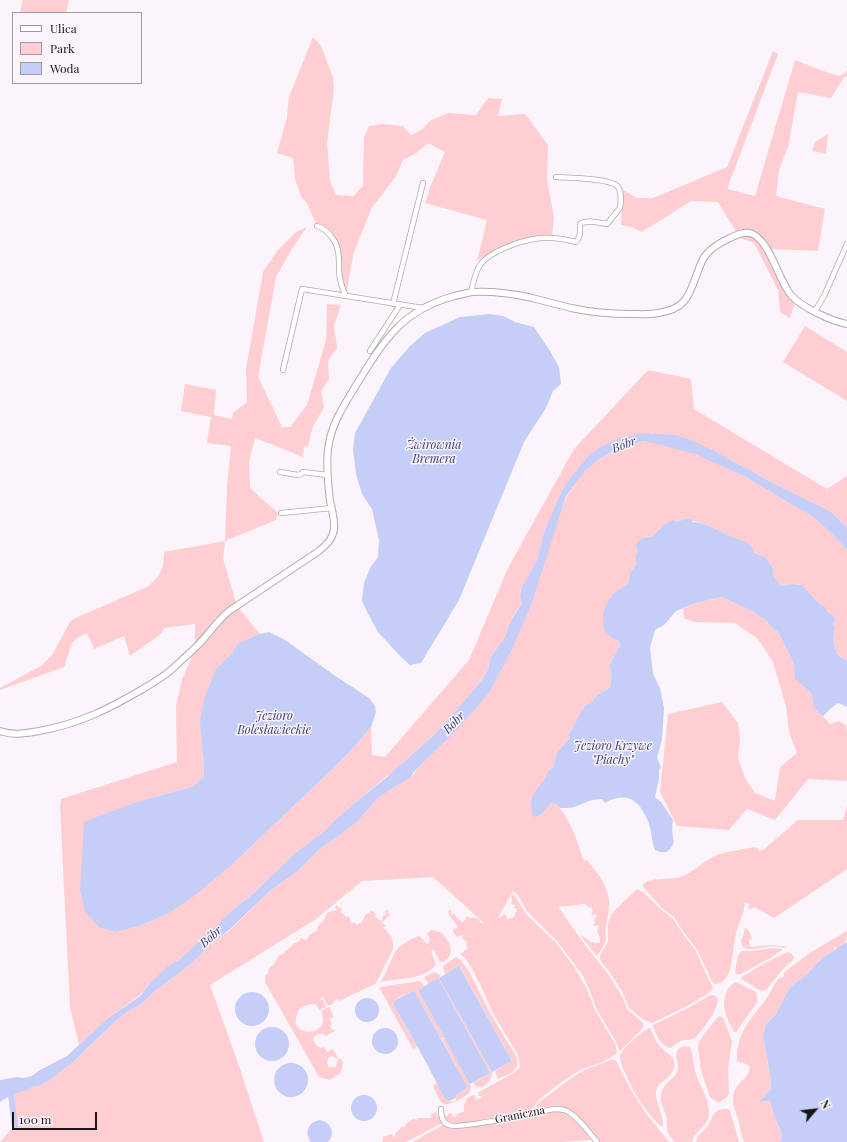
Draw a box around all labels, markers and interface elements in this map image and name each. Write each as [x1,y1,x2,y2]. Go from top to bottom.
legend [12,12,142,84]
text: Ulica [50,20,77,36]
text: Park [50,40,75,56]
text: Woda [50,60,80,76]
water label: Bóbr [610,434,638,456]
water label: Żwirownia Bremera [407,438,461,466]
water label: Jezioro Bolesławieckie [237,709,311,737]
water label: Bóbr [440,709,468,737]
water label: Jezioro Krzywe "Piachy" [574,739,652,767]
water label: Bóbr [197,923,225,951]
north arrow [795,1090,835,1130]
text: N [818,1097,835,1111]
scale bar [14,1104,99,1130]
street label: Graniczna [494,1104,546,1126]
text: 100 m [19,1111,51,1127]

